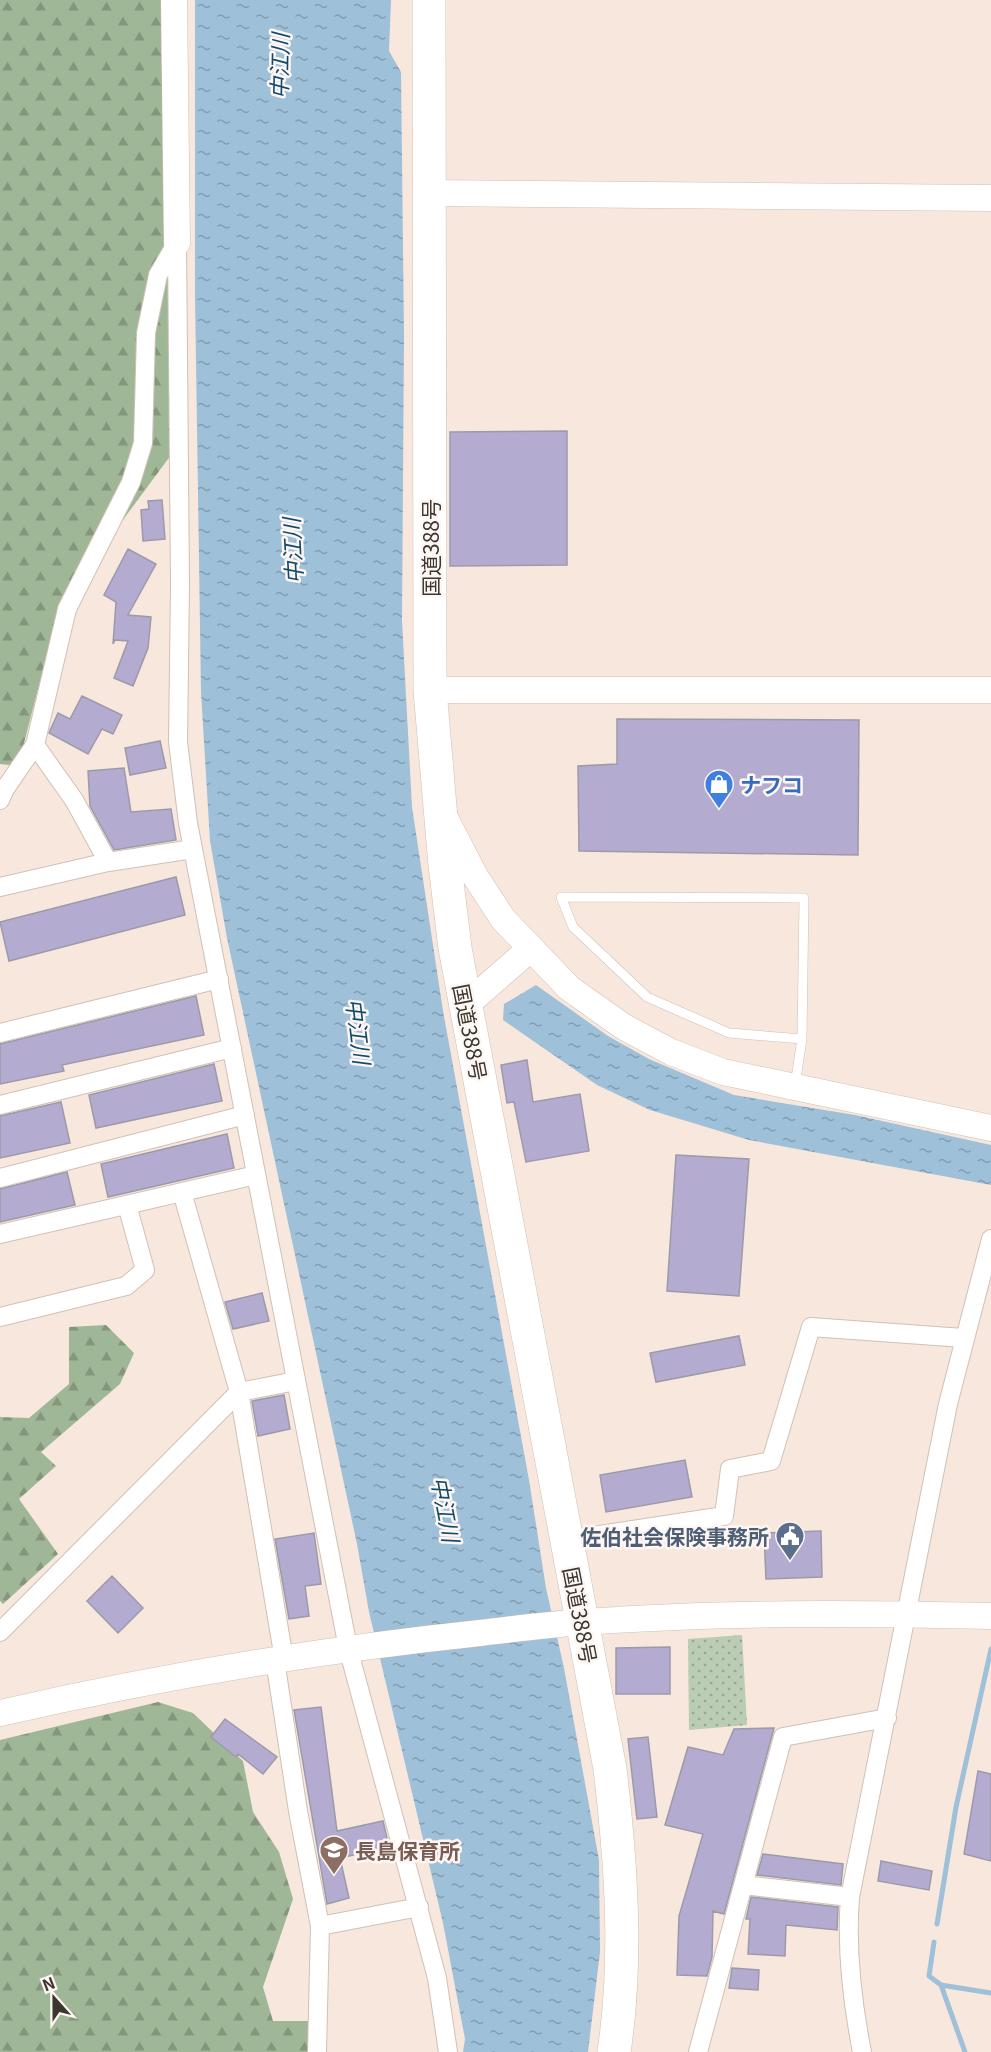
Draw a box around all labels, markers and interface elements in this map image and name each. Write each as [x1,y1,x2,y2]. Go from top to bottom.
water label: 中江川 [261,31,295,99]
street label: 国道388号 [415,499,445,597]
water label: 中江川 [273,515,309,585]
shop icon: ナフコ [703,768,735,810]
place label: ナフコ [740,769,803,799]
street label: 国道388号 [447,981,495,1083]
water label: 中江川 [340,996,380,1068]
water label: 中江川 [425,1474,469,1546]
public building icon: 佐伯社会保険事務所 [774,1520,806,1562]
place label: 佐伯社会保険事務所 [580,1521,769,1551]
street label: 国道388号 [557,1564,605,1666]
school or university icon: 長島保育所 [318,1834,350,1876]
place label: 長島保育所 [355,1835,460,1865]
north arrow [24,1968,84,2028]
text: N [38,1970,58,1996]

